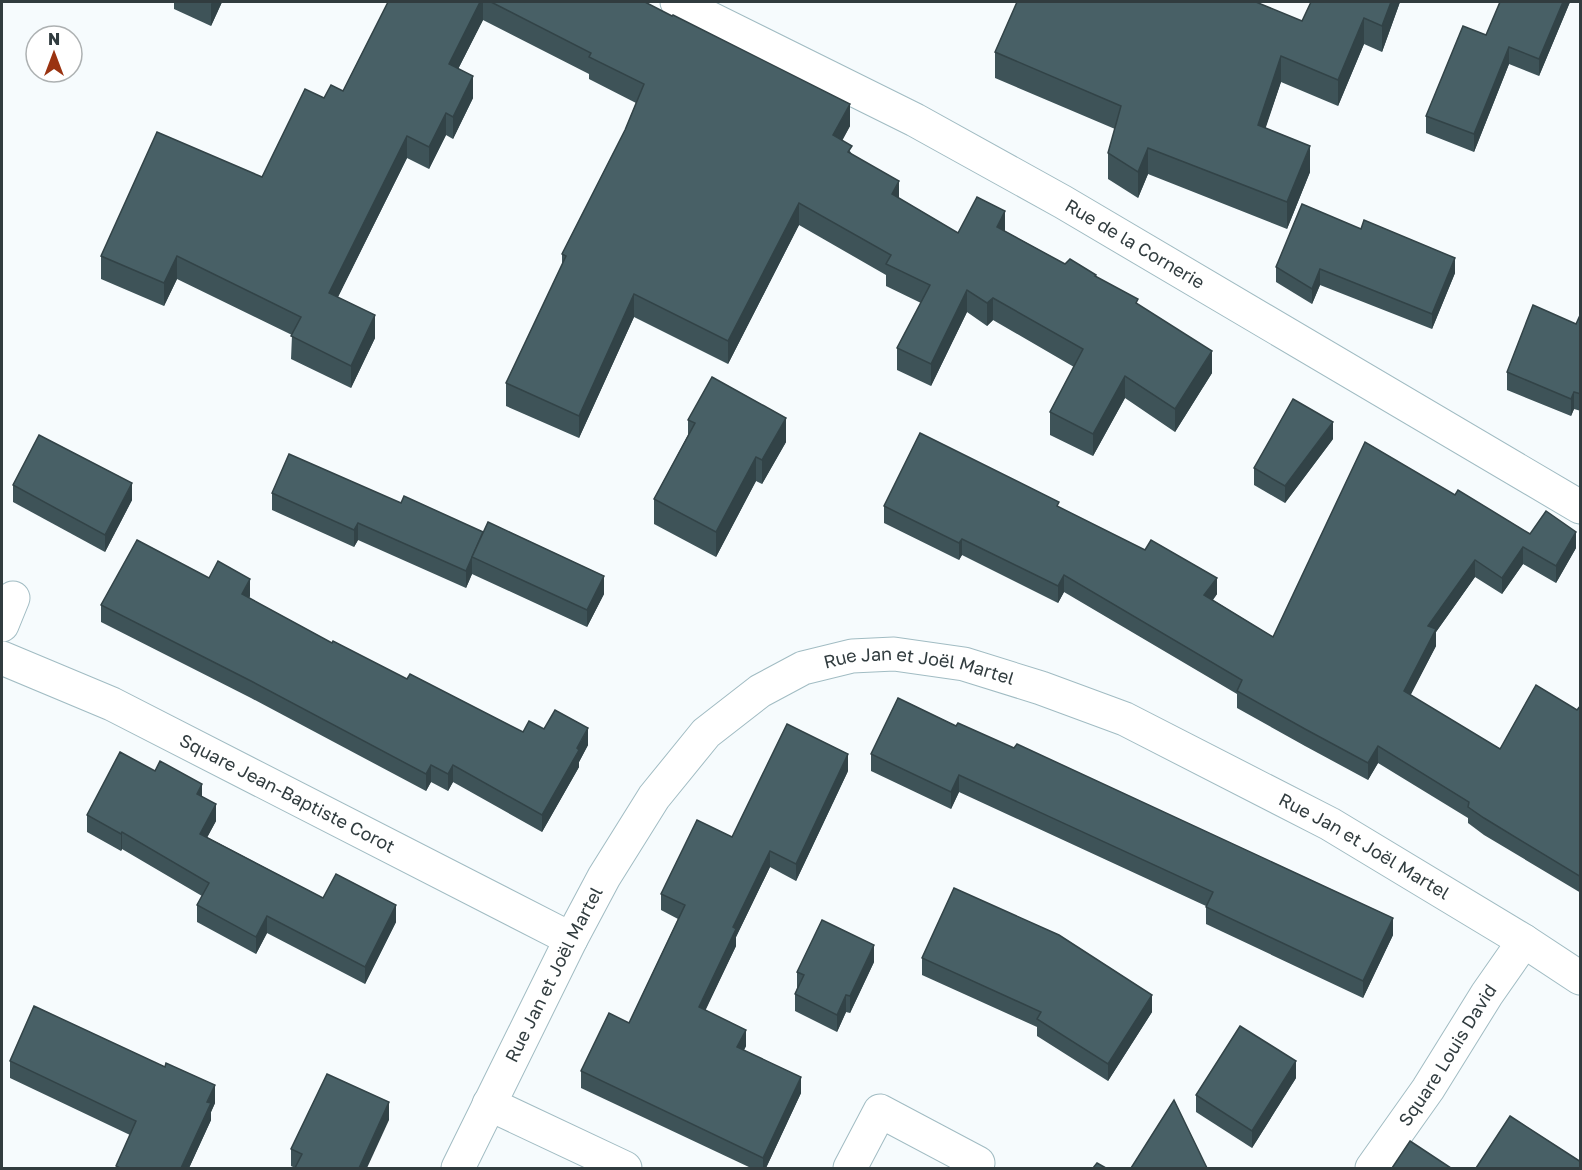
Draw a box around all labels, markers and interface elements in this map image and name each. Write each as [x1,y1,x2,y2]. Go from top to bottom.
north arrow [24,24,84,84]
text: N [48,29,60,49]
street label: Rue de la Cornerie [1061,194,1209,293]
street label: Rue Jan et Joël Martel [821,642,1017,689]
street label: Square Jean-Baptiste Corot [176,729,399,857]
street label: Rue Jan et Joël Martel [1275,788,1454,904]
street label: Rue Jan et Joël Martel [500,882,607,1066]
street label: Square Louis David [1393,979,1501,1130]

